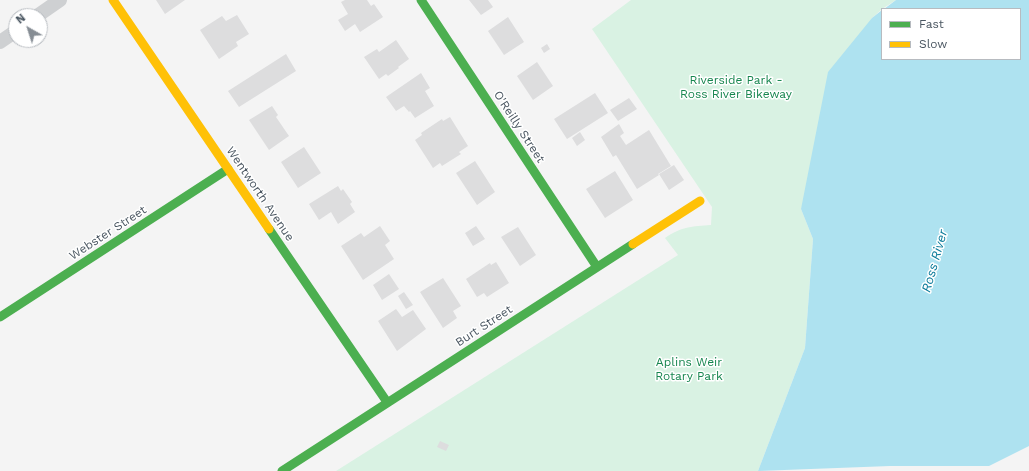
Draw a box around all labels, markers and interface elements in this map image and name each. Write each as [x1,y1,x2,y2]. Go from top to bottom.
north arrow [8,8,48,48]
legend [881,8,1021,60]
text: N [14,11,28,27]
text: Fast [919,17,944,31]
text: Slow [919,37,947,51]
park label: Riverside Park - Ross River Bikeway [680,73,792,101]
street label: O'Reilly Street [490,88,548,166]
street label: Wentworth Avenue [223,144,297,244]
street label: Webster Street [67,203,149,263]
water label: Ross River [919,228,951,294]
street label: Burt Street [453,302,515,350]
park label: Aplins Weir Rotary Park [655,355,723,383]

